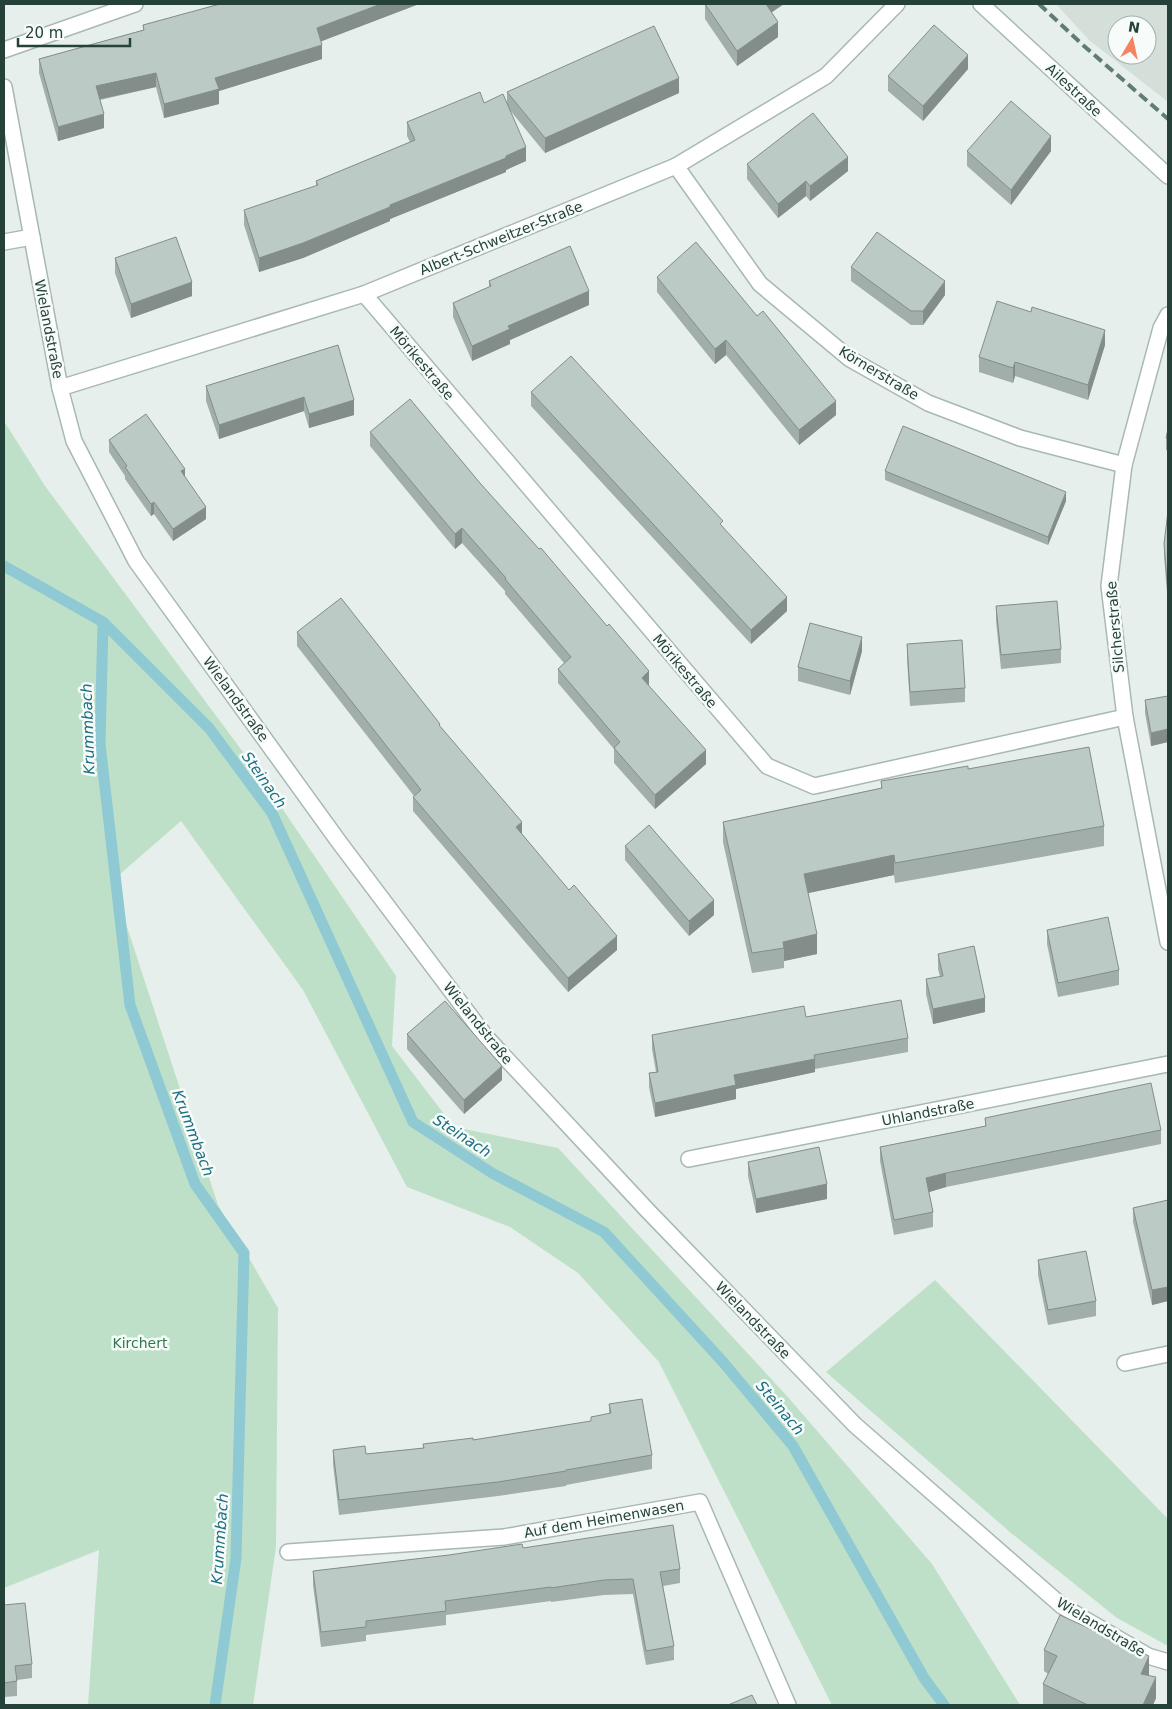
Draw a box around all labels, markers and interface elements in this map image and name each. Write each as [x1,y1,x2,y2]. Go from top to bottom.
scale bar [18,15,130,47]
north arrow [1107,15,1157,65]
text: N [1127,18,1141,36]
text: 20 m [25,24,63,42]
street label: Ailestraße [1043,60,1105,120]
street label: Albert-Schweitzer-Straße [417,198,585,278]
street label: Wielandstraße [32,278,66,380]
street label: Mörikestraße [387,323,457,403]
street label: Körnerstraße [836,343,922,403]
street label: Silcherstraße [1103,580,1127,674]
street label: Mörikestraße [650,631,720,711]
street label: Wielandstraße [200,654,272,744]
water label: Krummbach [77,683,99,775]
water label: Steinach [238,748,290,812]
street label: Wielandstraße [440,979,516,1067]
water label: Krummbach [168,1087,218,1179]
street label: Uhlandstraße [880,1095,976,1129]
water label: Steinach [430,1111,494,1161]
street label: Wielandstraße [712,1278,794,1362]
park label: Kirchert [113,1335,168,1351]
water label: Steinach [752,1377,808,1439]
water label: Krummbach [208,1493,232,1585]
street label: Auf dem Heimenwasen [523,1497,685,1541]
street label: Wielandstraße [1054,1594,1148,1660]

